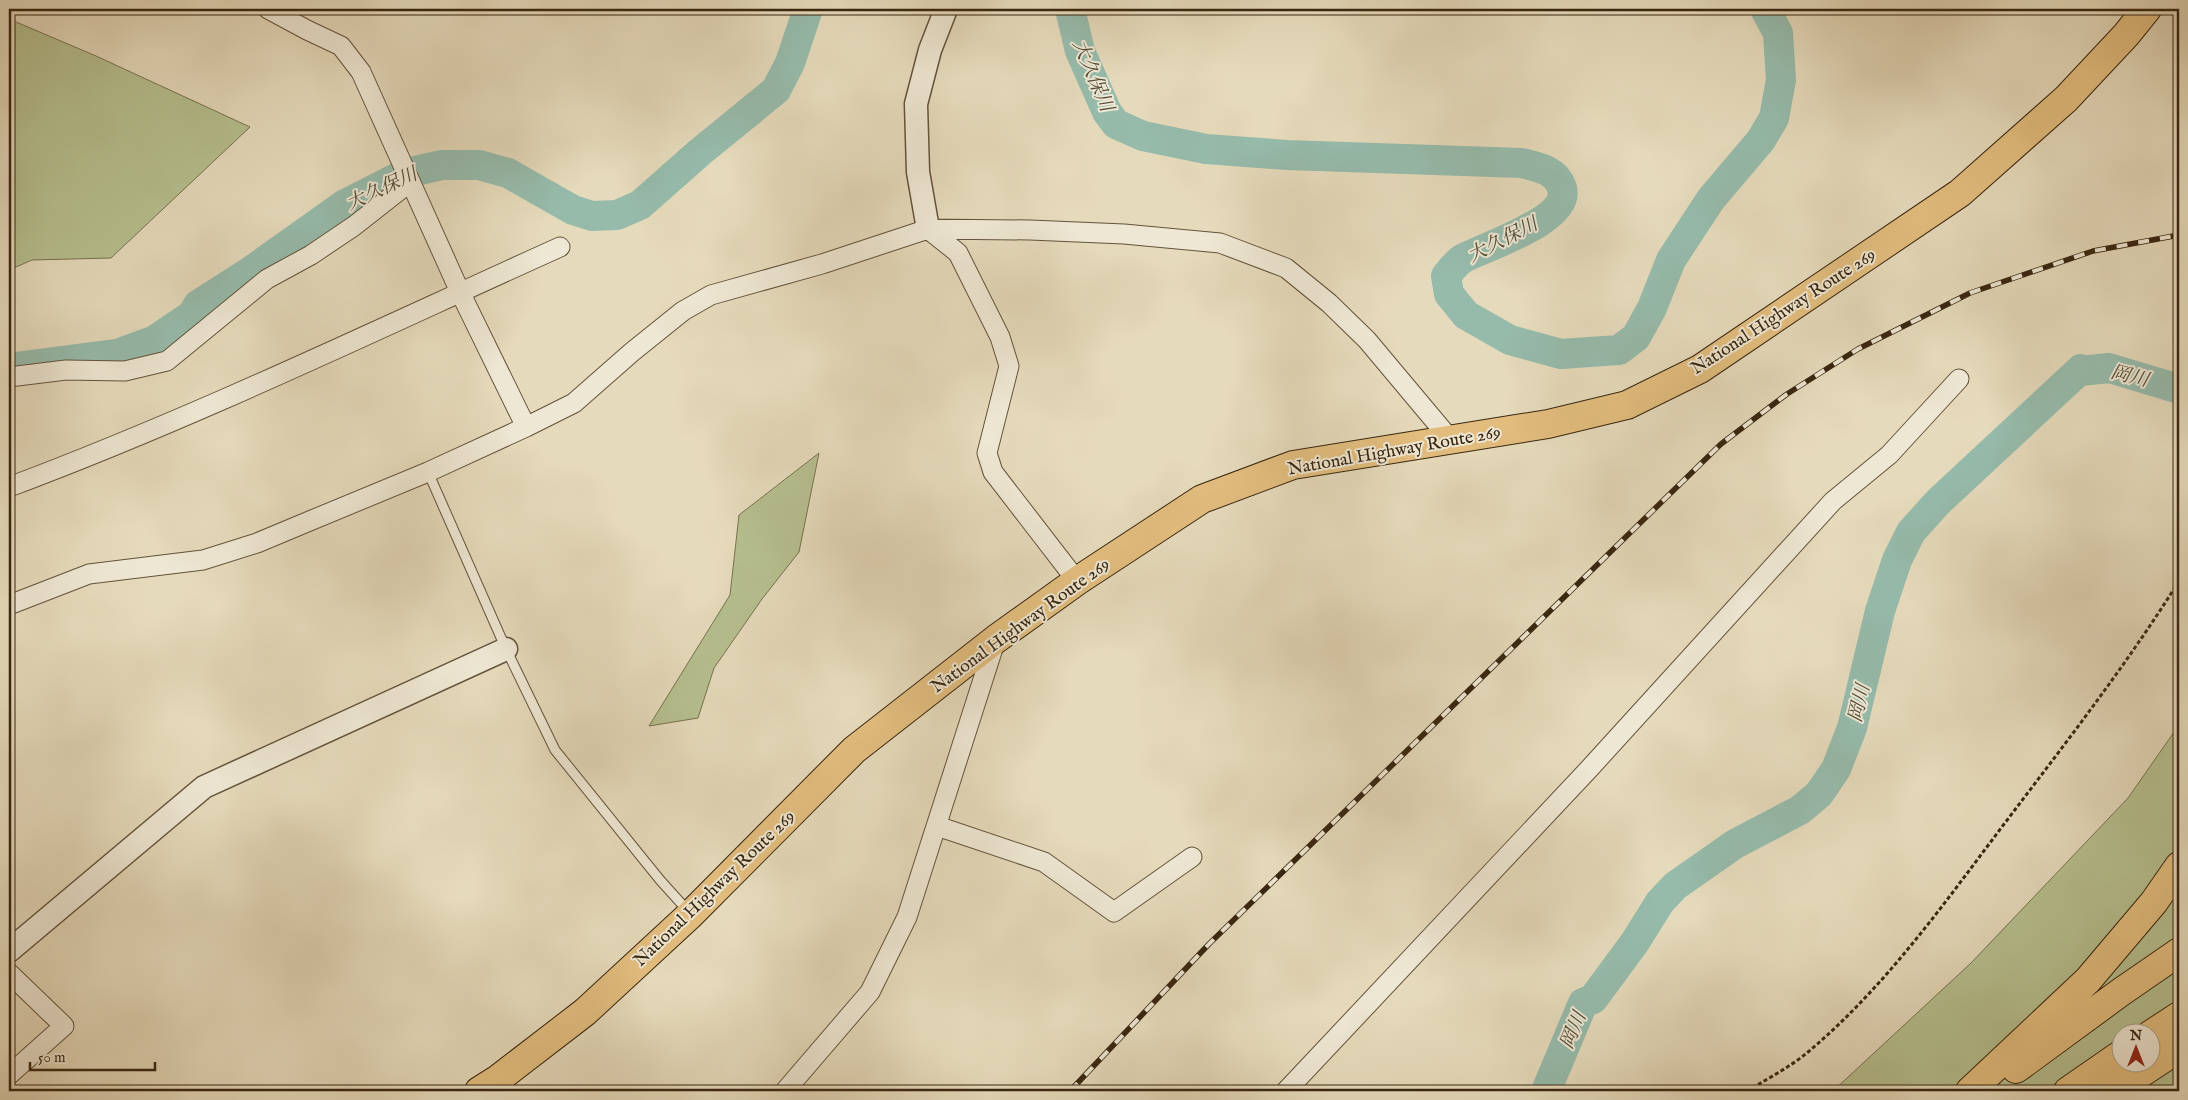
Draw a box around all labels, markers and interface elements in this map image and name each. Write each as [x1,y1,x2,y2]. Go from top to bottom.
water label: 大久保川 [1066,36,1119,117]
water label: 大久保川 [342,162,423,217]
water label: 大久保川 [1464,212,1544,269]
street label: National Highway Route 269 [1687,244,1881,381]
water label: 岡川 [2108,361,2153,394]
street label: National Highway Route 269 [1286,421,1503,482]
street label: National Highway Route 269 [927,553,1115,699]
water label: 岡川 [1844,680,1877,725]
street label: National Highway Route 269 [629,806,801,972]
water label: 岡川 [1555,1007,1593,1053]
north arrow [2110,1022,2160,1072]
text: N [2129,1027,2142,1045]
scale bar [30,1040,155,1072]
text: 50 m [38,1048,66,1067]

